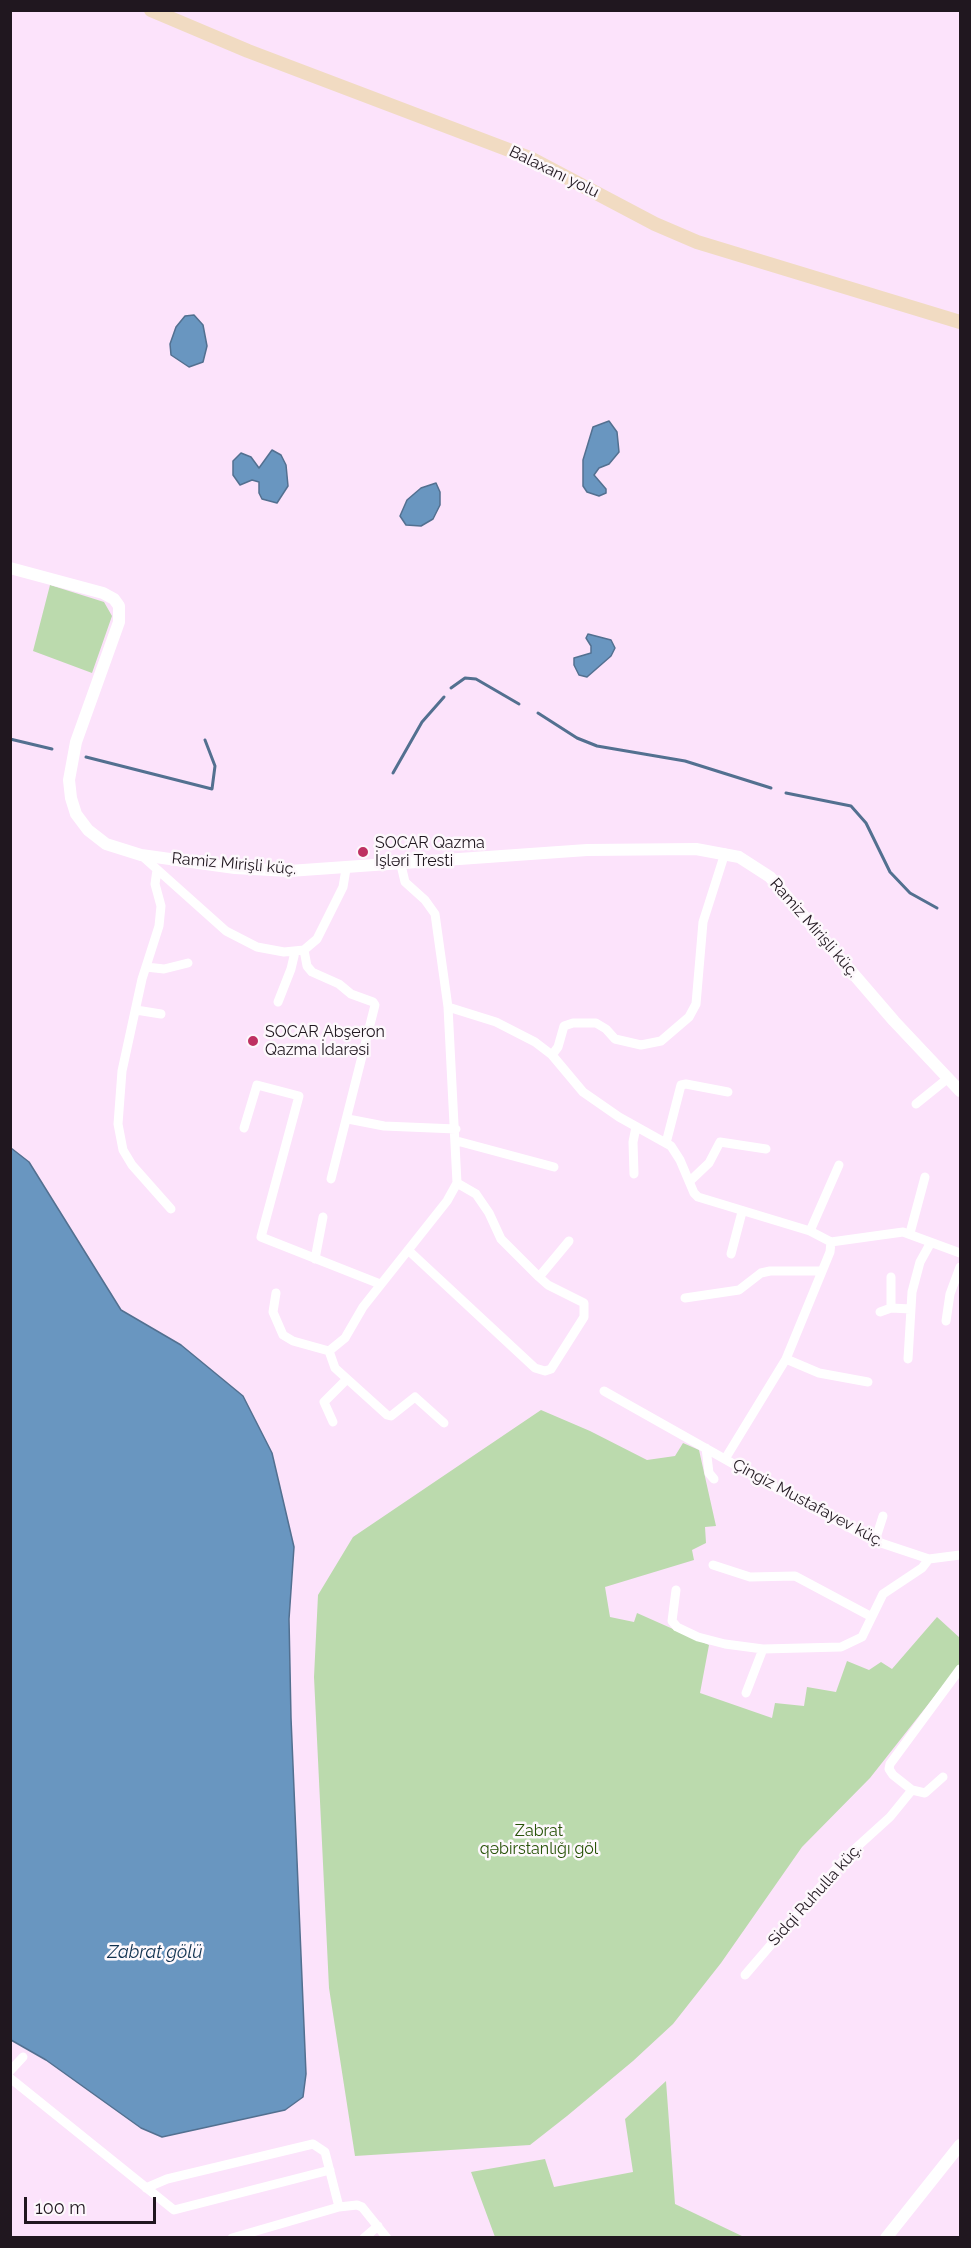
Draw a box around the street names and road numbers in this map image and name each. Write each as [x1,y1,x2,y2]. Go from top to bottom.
street label: Balaxanı yolu [506,142,602,202]
street label: Ramiz Mirişli küç. [171,849,297,879]
street label: Ramiz Mirişli küç. [766,874,862,982]
street label: Çingiz Mustafayev küç. [729,1455,887,1551]
street label: Sidqi Ruhulla küç. [764,1840,866,1950]

